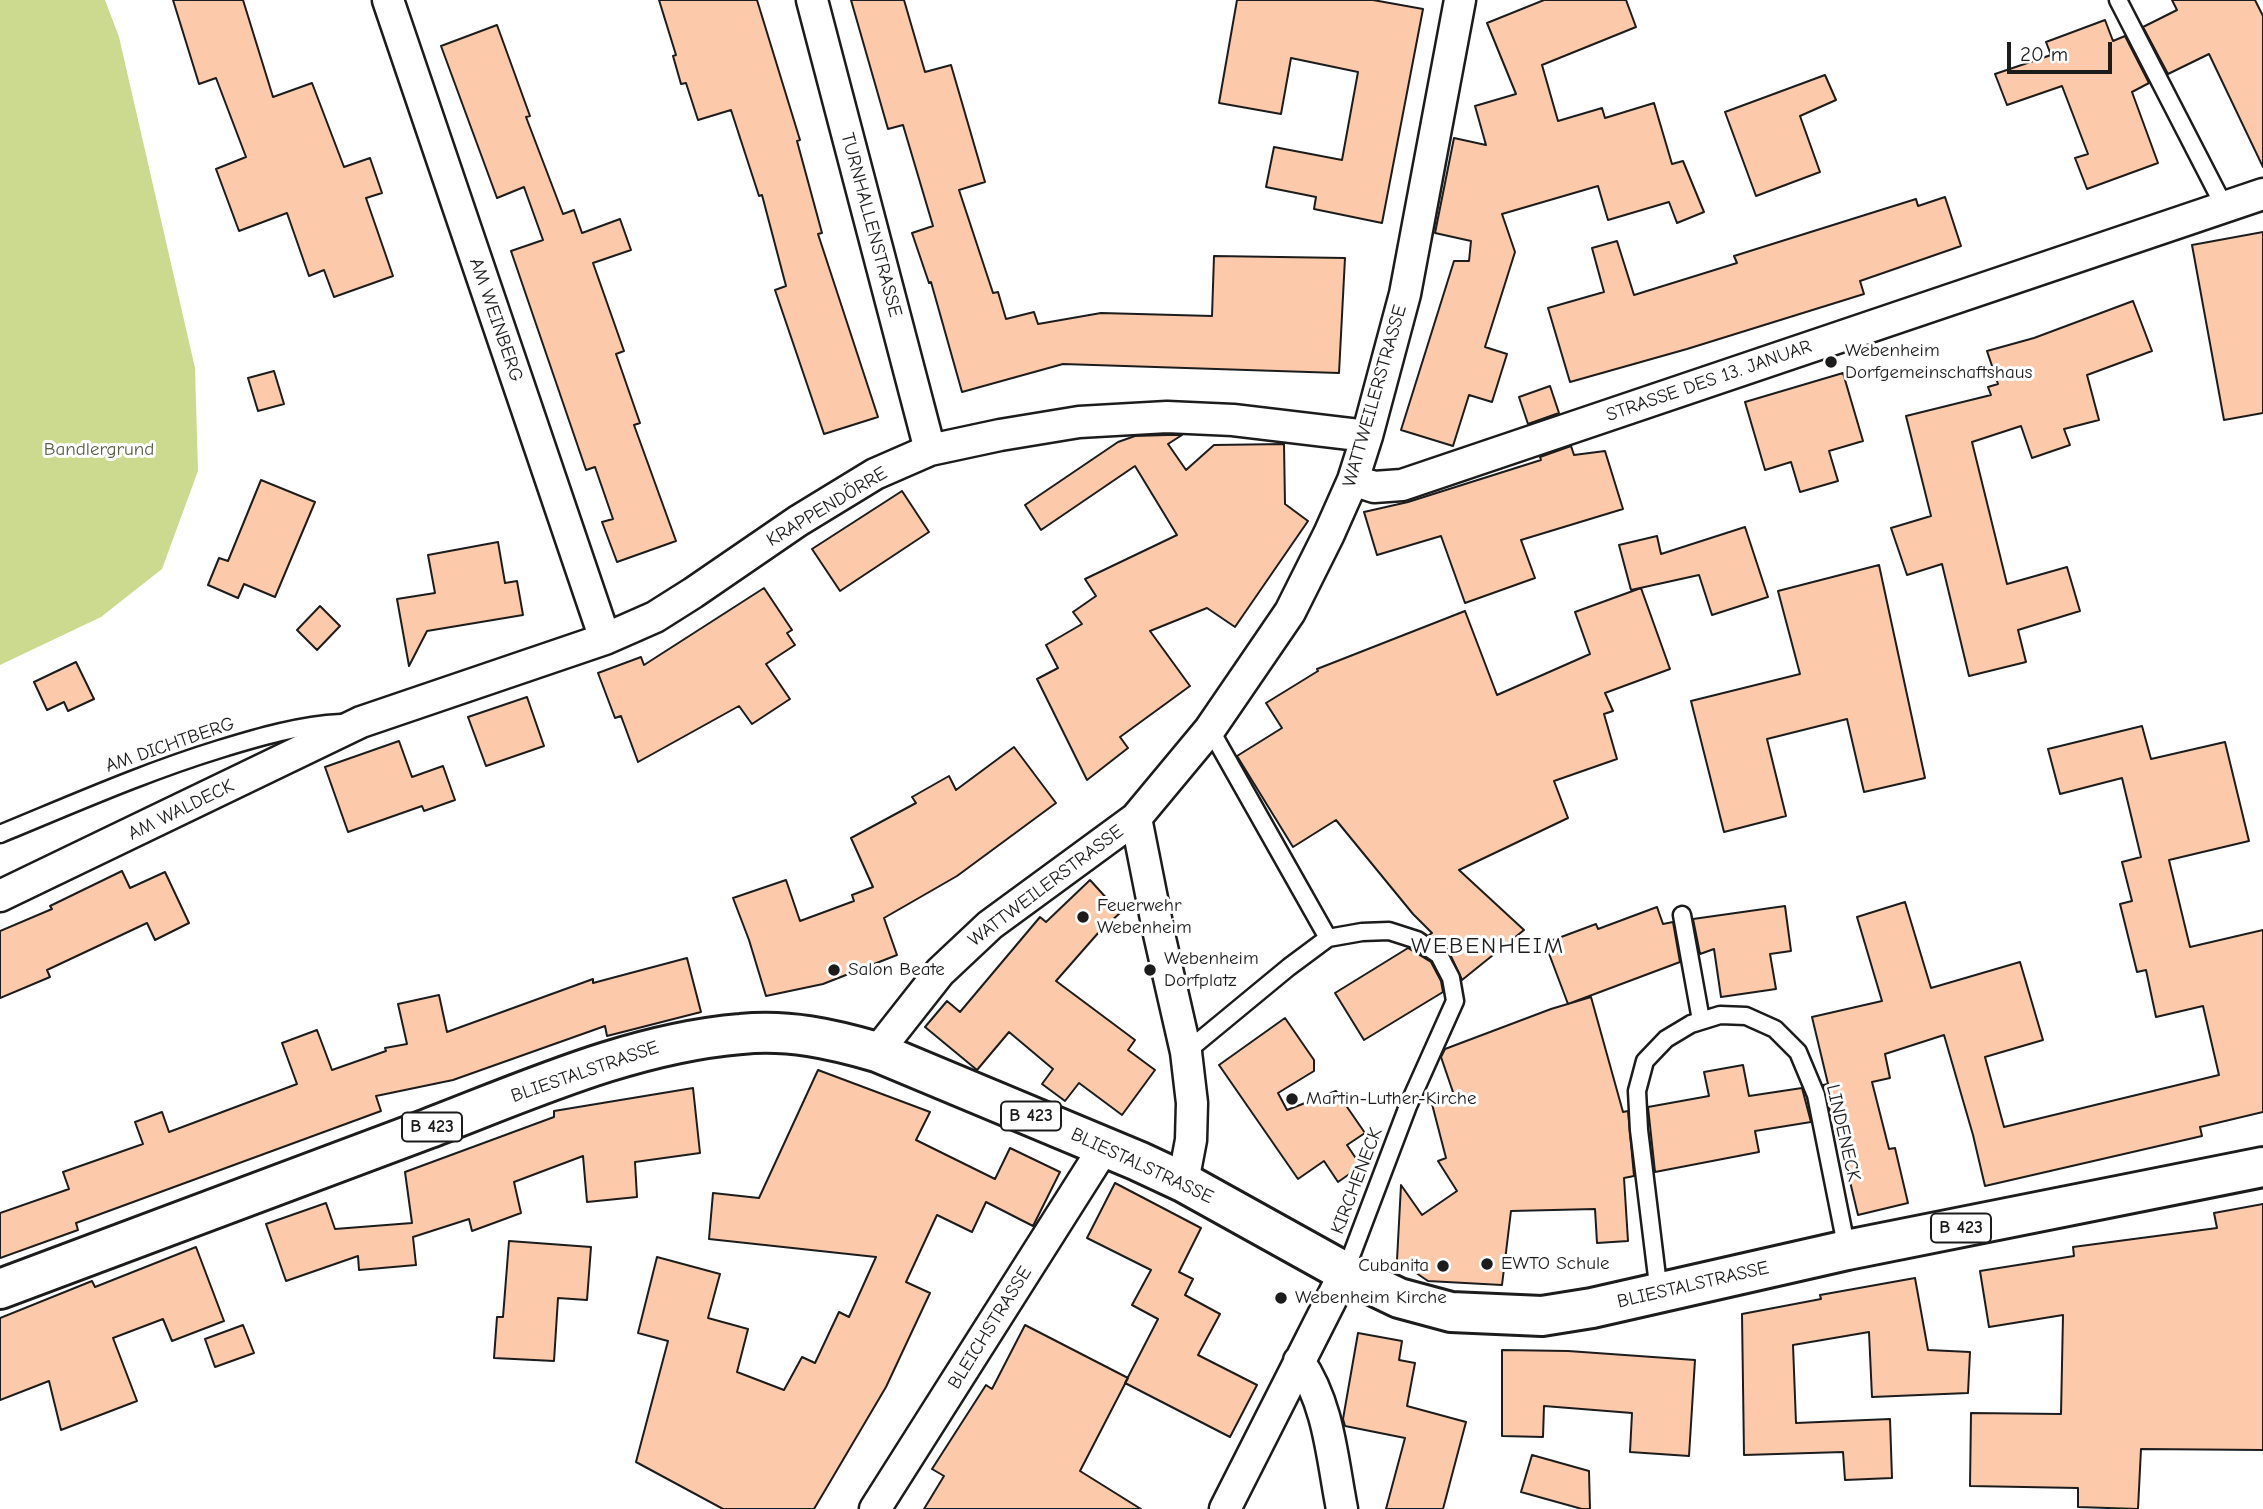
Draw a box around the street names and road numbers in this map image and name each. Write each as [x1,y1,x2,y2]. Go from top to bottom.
street label: TURNHALLENSTRASSE [835,130,907,320]
street label: AM WEINBERG [464,255,528,385]
street label: WATTWEILERSTRASSE [1338,302,1412,490]
street label: STRASSE DES 13. JANUAR [1603,335,1815,427]
street label: KRAPPENDÖRRE [763,462,891,552]
street label: AM DICHTBERG [102,712,238,778]
street label: AM WALDECK [124,775,238,845]
street label: WATTWEILERSTRASSE [964,820,1128,952]
street label: BLIESTALSTRASSE [508,1036,662,1108]
street label: LINDENECK [1821,1082,1865,1184]
road number: B 423 [1001,1101,1061,1130]
road number: B 423 [402,1112,462,1142]
street label: BLIESTALSTRASSE [1067,1123,1217,1209]
street label: KIRCHENECK [1326,1124,1388,1238]
road number: B 423 [1931,1213,1991,1242]
street label: BLIESTALSTRASSE [1615,1256,1771,1314]
street label: BLEICHSTRASSE [943,1262,1037,1394]

